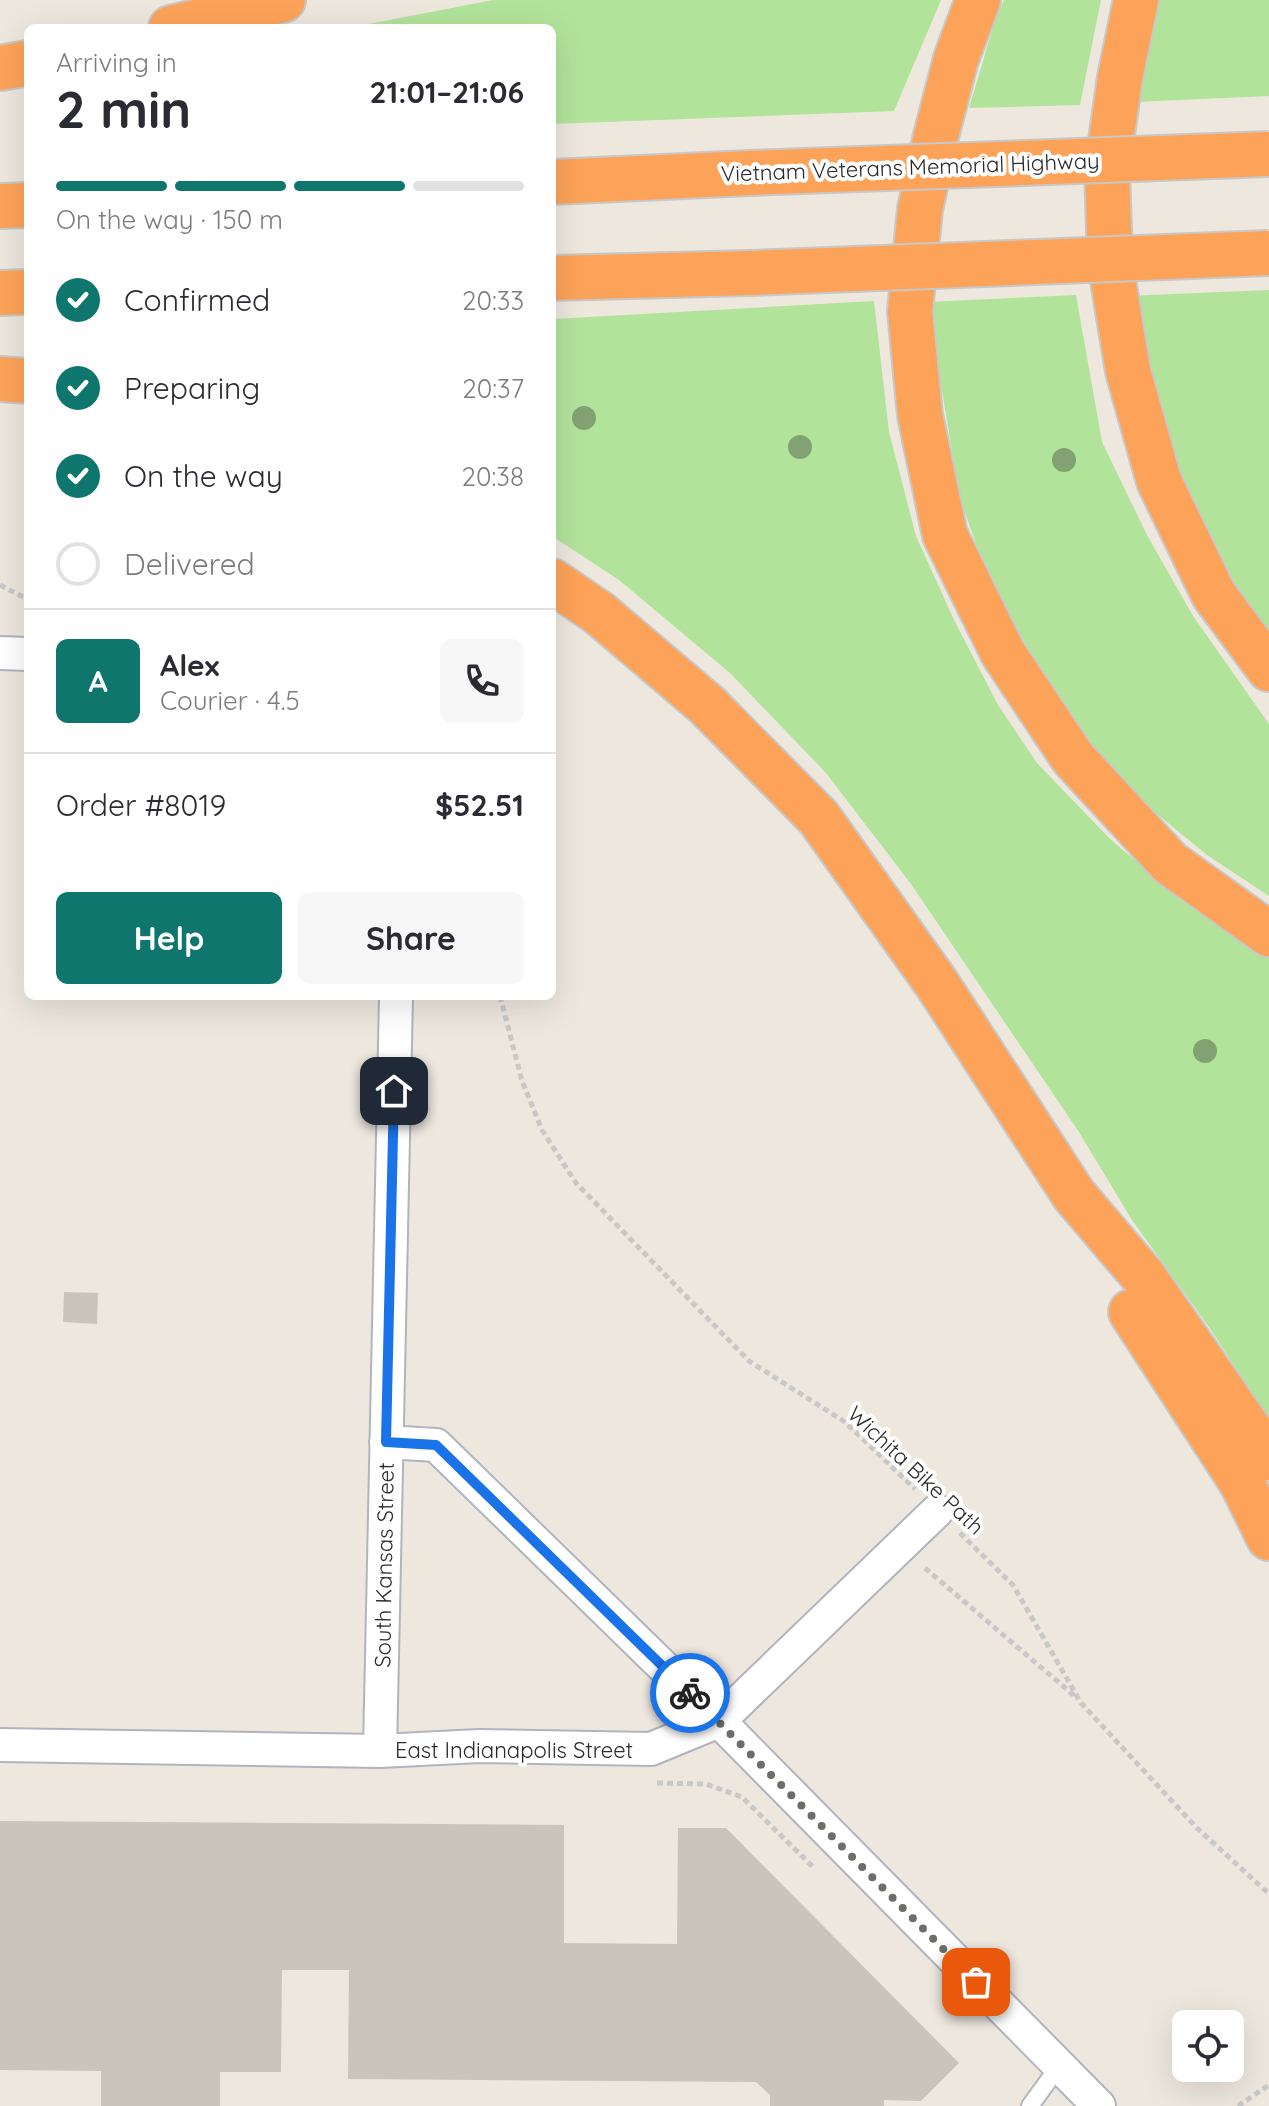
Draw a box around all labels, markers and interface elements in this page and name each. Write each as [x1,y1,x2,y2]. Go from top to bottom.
text: Arriving in [56,46,177,79]
text: 21:01–21:06 [370,73,524,111]
text: 2 min [56,76,191,141]
street label: Vietnam Veterans Memorial Highway [720,146,1100,188]
text: On the way · 150 m [56,203,283,236]
icon: check [56,278,100,322]
text: Confirmed [124,281,270,319]
text: 20:33 [462,284,524,317]
icon: check [56,366,100,410]
text: Preparing [124,369,260,407]
text: 20:37 [462,372,524,405]
icon: check [56,454,100,498]
text: On the way [124,457,283,495]
text: 20:38 [462,460,524,493]
text: Delivered [124,545,255,583]
button: phone [440,639,524,723]
text: Alex [160,646,219,684]
text: A [88,662,108,700]
text: Courier · 4.5 [160,684,300,717]
text: Order #8019 [56,786,226,824]
text: $52.51 [435,786,524,824]
button: Help [56,892,282,984]
button: Share [298,892,524,984]
pin [360,1057,428,1125]
icon: home [372,1069,416,1113]
street label: Wichita Bike Path [842,1400,990,1540]
street label: South Kansas Street [368,1462,400,1668]
courier [650,1653,730,1733]
icon: bike [668,1671,712,1715]
street label: East Indianapolis Street [395,1736,633,1764]
pin [942,1948,1010,2016]
icon: bag [954,1960,998,2004]
map controls [1172,2010,1244,2082]
button: locate [1172,2010,1244,2082]

